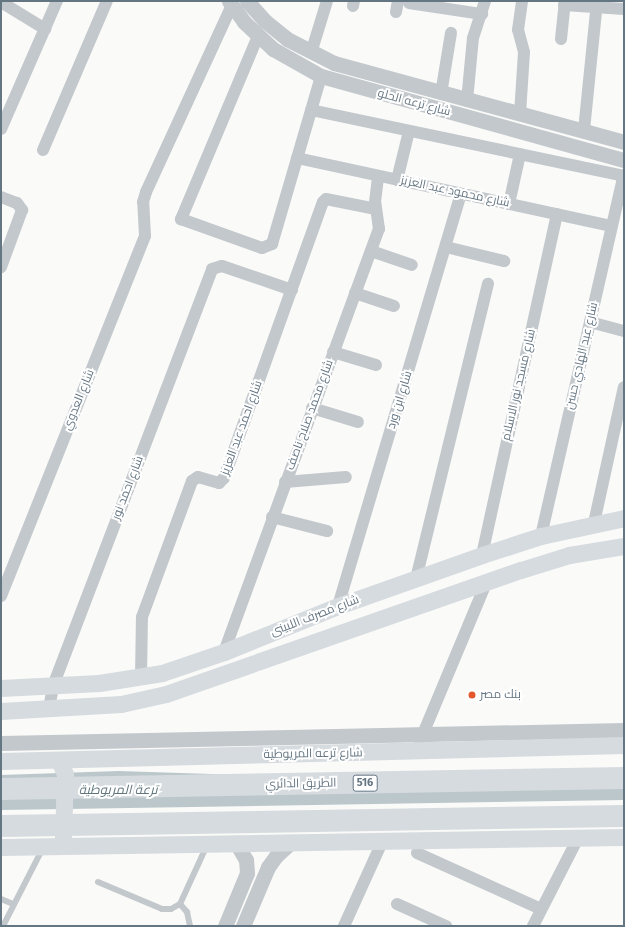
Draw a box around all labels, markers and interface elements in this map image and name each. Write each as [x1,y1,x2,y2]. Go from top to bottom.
street label: شارع ترعه الحلو [376,86,452,120]
street label: شارع محمود عبد العزيز [399,173,511,211]
street label: شارع عبد الهادي حسن [563,301,601,411]
street label: شارع مسجد نور الاسلام [499,328,539,442]
street label: شارع محمد صلاح ناصف [283,358,337,472]
street label: شارع العدوي [60,367,98,433]
street label: شارع ابن ورد [384,369,416,431]
street label: شارع احمد عبد العزيز [218,379,266,477]
street label: شارع احمد نور [109,454,147,522]
street label: شارع مصرف اللبينى [269,592,361,640]
place label: بنك مصر [480,688,521,702]
marker: بنك مصر [467,690,477,700]
street label: شارع ترعه المريوطية [263,746,363,762]
road number: 516 [352,774,378,792]
street label: الطريق الدائري [265,776,337,792]
water label: ترعة المريوطية [79,782,157,798]

